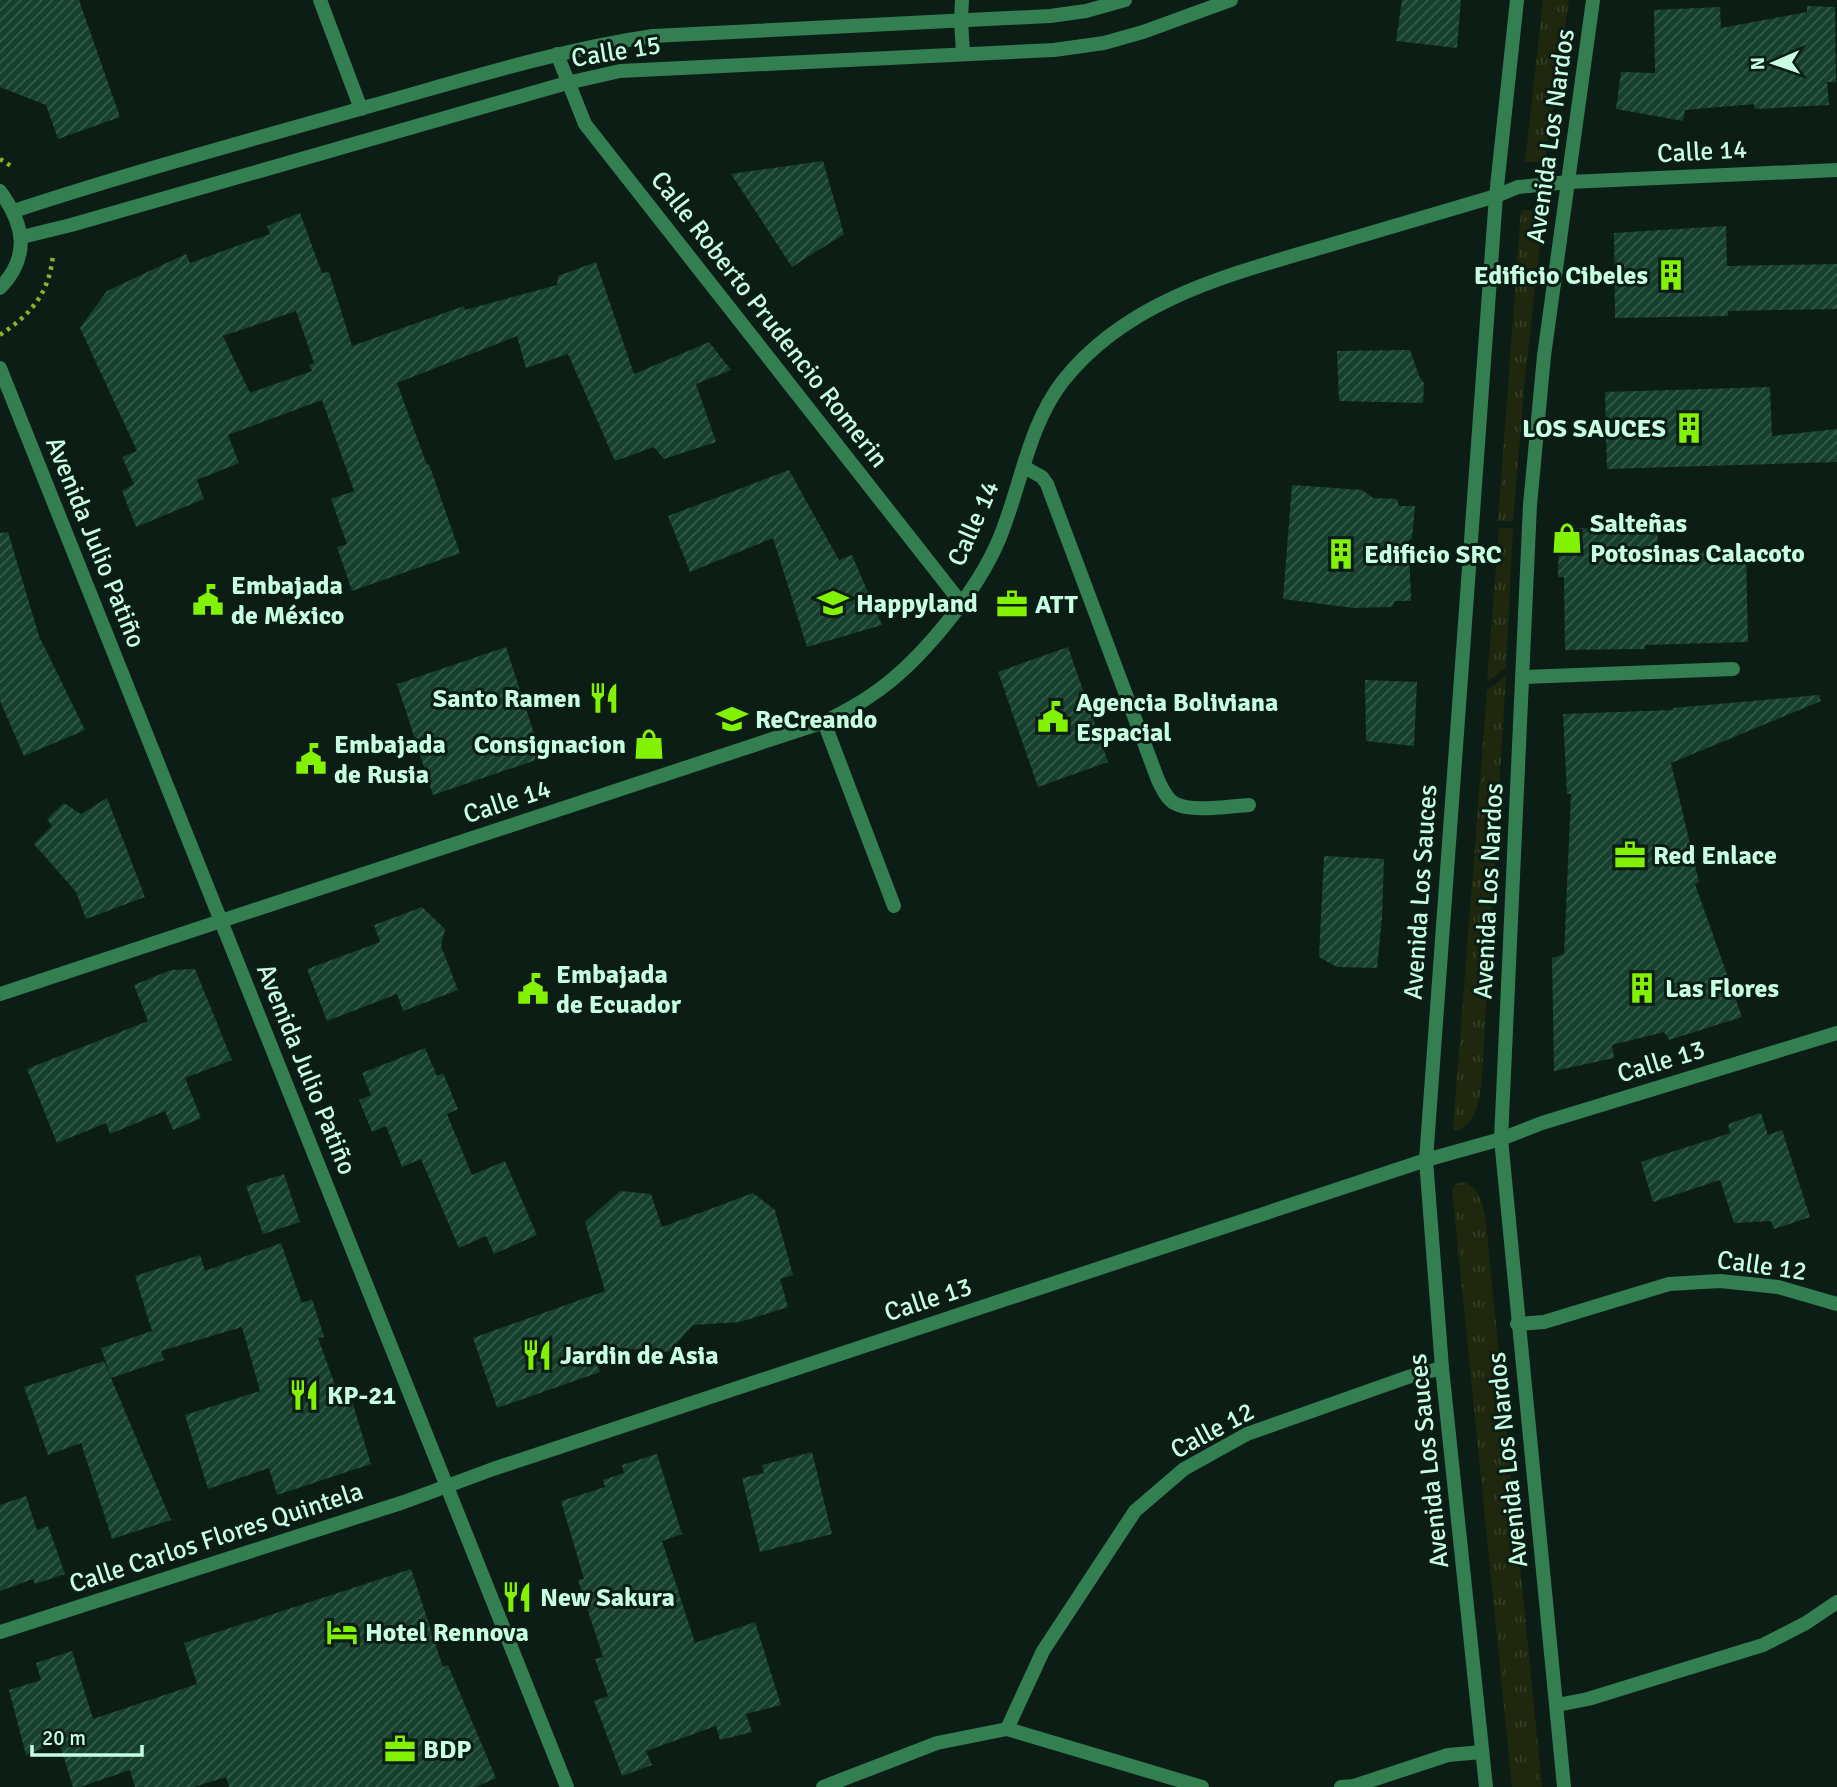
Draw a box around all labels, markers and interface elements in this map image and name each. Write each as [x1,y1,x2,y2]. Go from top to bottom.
street label: Avenida Los Nardos [1520,27,1582,245]
north arrow [1739,28,1809,98]
street label: Calle 15 [569,29,663,75]
text: N [1746,57,1770,71]
street label: Calle 14 [1656,134,1748,170]
street label: Calle Roberto Prudencio Romerin [643,165,895,474]
building icon: Edificio Cibeles [1654,258,1688,292]
place label: Edificio Cibeles [1474,260,1648,292]
building icon: LOS SAUCES [1672,411,1706,445]
place label: LOS SAUCES [1522,413,1666,445]
street label: Avenida Julio Patiño [38,432,152,653]
street label: Calle 14 [941,476,1007,571]
place label: Salteñas Potosinas Calacoto [1590,508,1805,570]
shop icon: Salteñas Potosinas Calacoto [1550,521,1584,555]
building icon: Edificio SRC [1324,537,1358,571]
place label: Edificio SRC [1364,539,1502,571]
place label: Embajada de México [231,570,344,632]
public building icon: Embajada de México [191,583,225,617]
school or university icon: Happyland [816,586,850,620]
office icon: ATT [995,587,1029,621]
place label: Happyland [856,588,978,620]
place label: ATT [1035,589,1079,621]
restaurant icon: Santo Ramen [587,681,621,715]
place label: Santo Ramen [433,683,581,715]
place label: Agencia Boliviana Espacial [1076,687,1278,749]
public building icon: Agencia Boliviana Espacial [1036,700,1070,734]
school or university icon: ReCreando [715,702,749,736]
place label: ReCreando [755,704,877,736]
shop icon: Consignacion [632,727,666,761]
place label: Embajada de Rusia [334,729,446,791]
place label: Consignacion [474,729,626,761]
public building icon: Embajada de Rusia [294,742,328,776]
street label: Calle 14 [459,773,555,831]
street label: Avenida Los Nardos [1467,782,1511,1000]
street label: Avenida Los Sauces [1398,783,1444,1001]
office icon: Red Enlace [1613,838,1647,872]
place label: Red Enlace [1653,840,1777,872]
street label: Avenida Julio Patiño [249,959,363,1180]
place label: Embajada de Ecuador [556,959,682,1021]
building icon: Las Flores [1625,971,1659,1005]
public building icon: Embajada de Ecuador [516,972,550,1006]
place label: Las Flores [1665,973,1779,1005]
street label: Calle 13 [1613,1033,1709,1090]
street label: Calle 12 [1715,1244,1809,1288]
street label: Calle 13 [880,1271,976,1329]
restaurant icon: Jardin de Asia [520,1338,554,1372]
place label: Jardin de Asia [560,1340,719,1372]
street label: Avenida Los Nardos [1481,1351,1535,1569]
street label: Avenida Los Sauces [1402,1352,1456,1570]
restaurant icon: KP-21 [287,1378,321,1412]
place label: KP-21 [327,1380,396,1412]
street label: Calle 12 [1165,1396,1260,1466]
street label: Calle Carlos Flores Quintela [65,1475,367,1601]
restaurant icon: New Sakura [500,1580,534,1614]
place label: New Sakura [540,1582,675,1614]
hotel icon: Hotel Rennova [325,1615,359,1649]
place label: Hotel Rennova [365,1617,529,1649]
scale bar [32,1714,142,1758]
text: 20 m [42,1725,86,1751]
office icon: BDP [383,1732,417,1766]
place label: BDP [423,1734,472,1766]

